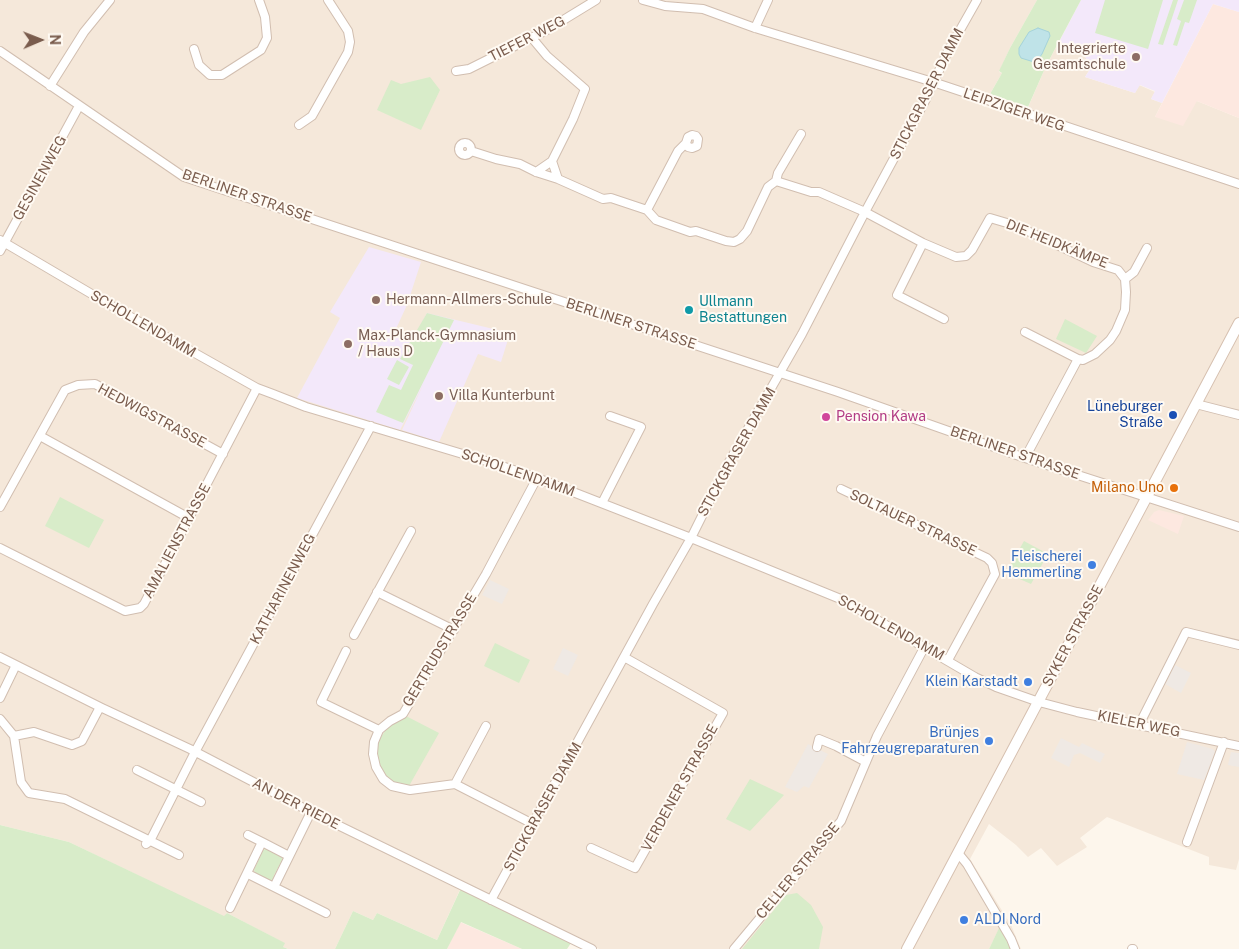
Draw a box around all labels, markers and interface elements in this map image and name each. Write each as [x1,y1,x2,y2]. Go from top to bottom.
street label: TIEFER WEG [486,13,568,65]
north arrow [15,15,65,65]
street label: STICKGRASER DAMM [887,26,967,162]
text: N [47,34,63,45]
place label: Integrierte Gesamtschule [1033,41,1126,74]
marker: Integrierte Gesamtschule [1130,51,1142,63]
street label: LEIPZIGER WEG [961,85,1067,135]
street label: GESINENWEG [10,133,70,223]
street label: BERLINER STRASSE [180,166,314,226]
street label: DIE HEIDKÄMPE [1004,216,1110,272]
street label: SCHOLLENDAMM [87,287,199,361]
place label: Hermann-Allmers-Schule [386,292,552,308]
marker: Hermann-Allmers-Schule [370,294,382,306]
place label: Ullmann Bestattungen [699,294,787,326]
street label: BERLINER STRASSE [564,295,698,353]
marker: Ullmann Bestattungen [683,304,695,316]
place label: Max-Planck-Gymnasium / Haus D [358,328,516,361]
marker: Max-Planck-Gymnasium / Haus D [342,338,354,350]
street label: HEDWIGSTRASSE [95,380,209,452]
street label: STICKGRASER DAMM [694,384,780,520]
place label: Villa Kunterbunt [449,388,555,404]
marker: Villa Kunterbunt [433,390,445,402]
place label: Lüneburger Straße [1087,399,1163,432]
place label: Pension Kawa [836,409,926,425]
marker: Lüneburger Straße [1167,409,1179,421]
marker: Pension Kawa [820,411,832,423]
street label: BERLINER STRASSE [948,423,1082,483]
street label: SCHOLLENDAMM [459,446,577,500]
place label: Milano Uno [1091,480,1164,496]
street label: AMALIENSTRASSE [140,481,214,601]
marker: Milano Uno [1168,482,1180,494]
street label: SOLTAUER STRASSE [847,486,979,560]
street label: KATHARINENWEG [247,531,319,647]
place label: Fleischerei Hemmerling [1001,549,1082,582]
marker: Fleischerei Hemmerling [1086,559,1098,571]
street label: SYKER STRASSE [1039,582,1107,690]
street label: GERTRUDSTRASSE [399,590,481,710]
street label: SCHOLLENDAMM [835,592,947,664]
place label: Klein Karstadt [925,674,1018,690]
marker: Klein Karstadt [1022,676,1034,688]
street label: KIELER WEG [1096,707,1182,741]
street label: VERDENER STRASSE [638,722,722,854]
place label: Brünjes Fahrzeugreparaturen [841,725,979,758]
marker: Brünjes Fahrzeugreparaturen [983,735,995,747]
street label: STICKGRASER DAMM [500,739,586,875]
street label: AN DER RIEDE [249,775,343,833]
street label: CELLER STRASSE [753,819,843,923]
place label: ALDI Nord [974,912,1041,928]
marker: ALDI Nord [958,914,970,926]

